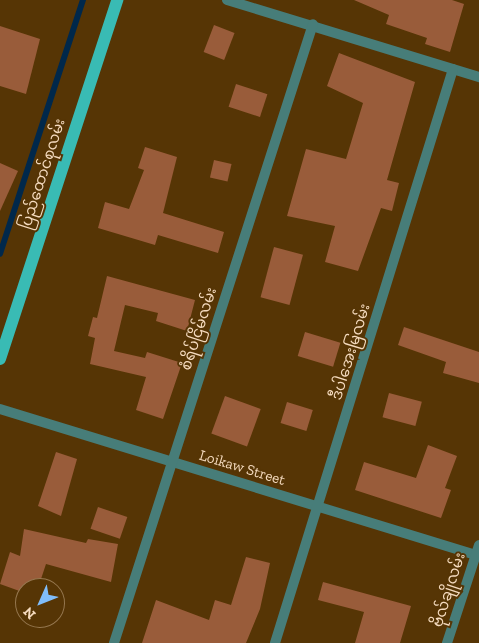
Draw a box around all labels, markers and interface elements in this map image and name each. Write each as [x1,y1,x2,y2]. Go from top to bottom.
street label: ပြည်ထောင်စုလမ်း [17,116,69,232]
street label: စံရိပ်ငြိမ်လမ်း [177,285,221,373]
street label: ဒီပါအေးမြလမ်း [328,302,374,402]
street label: Loikaw Street [197,446,287,490]
street label: ဗိုလ်ချိုလမ်း [429,551,469,629]
north arrow [15,578,65,628]
text: N [20,603,39,623]

